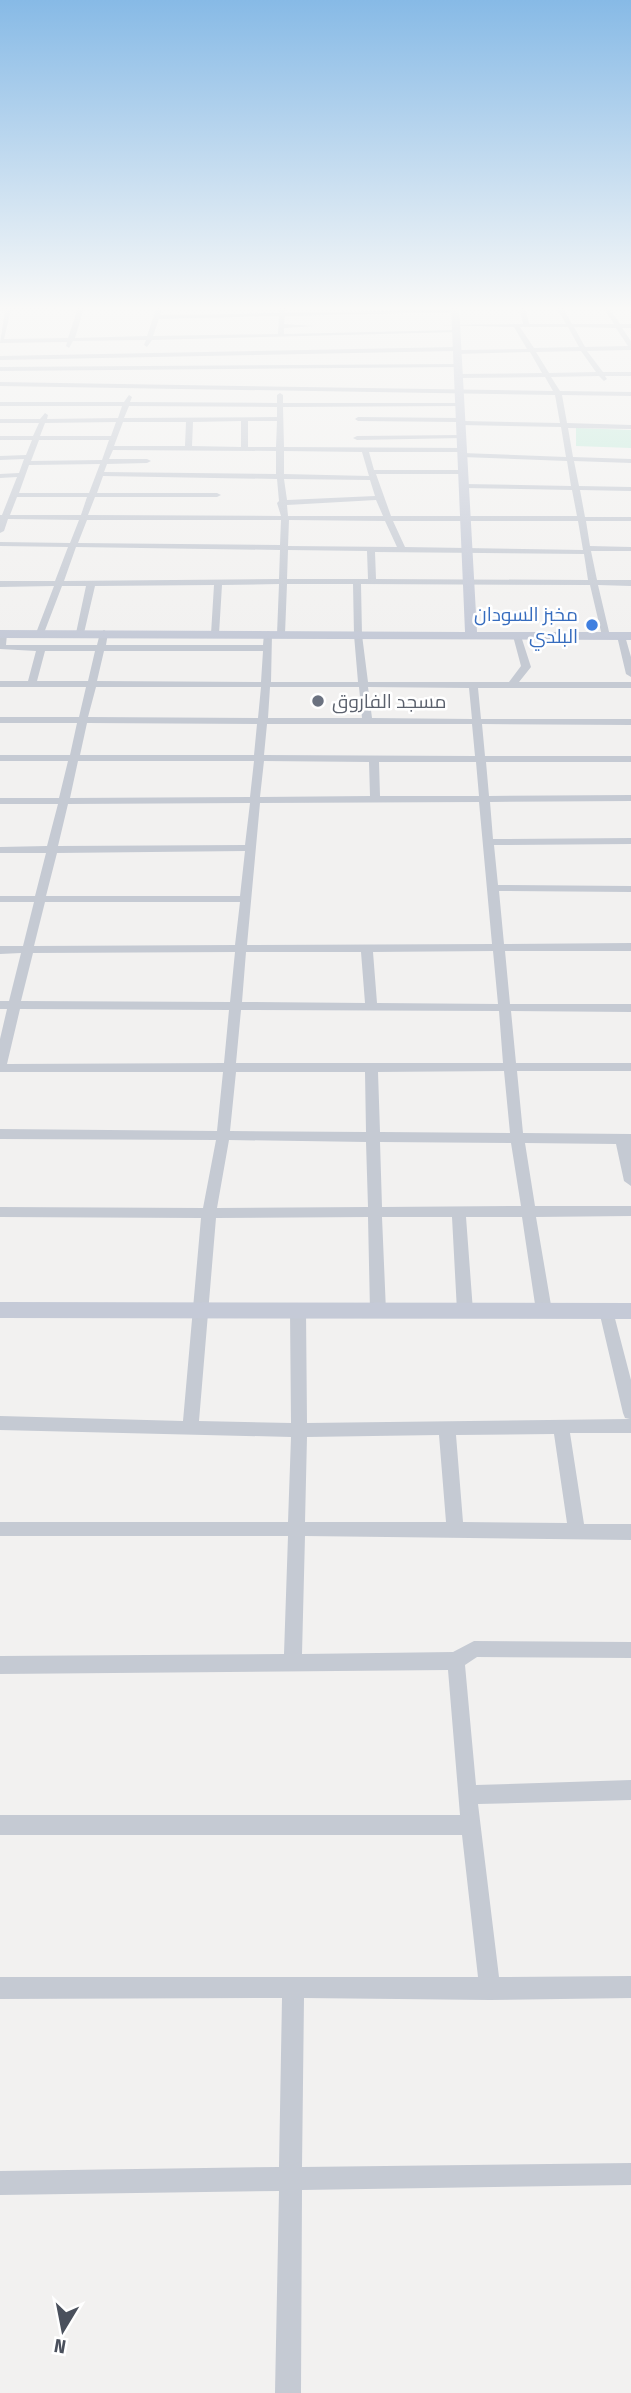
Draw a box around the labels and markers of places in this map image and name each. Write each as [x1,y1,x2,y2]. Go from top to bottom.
place label: مخبز السودان البلدي [474,603,578,651]
marker: مخبز السودان البلدي [584,617,600,633]
place label: مسجد الفاروق [332,690,446,714]
marker: مسجد الفاروق [310,693,326,709]

